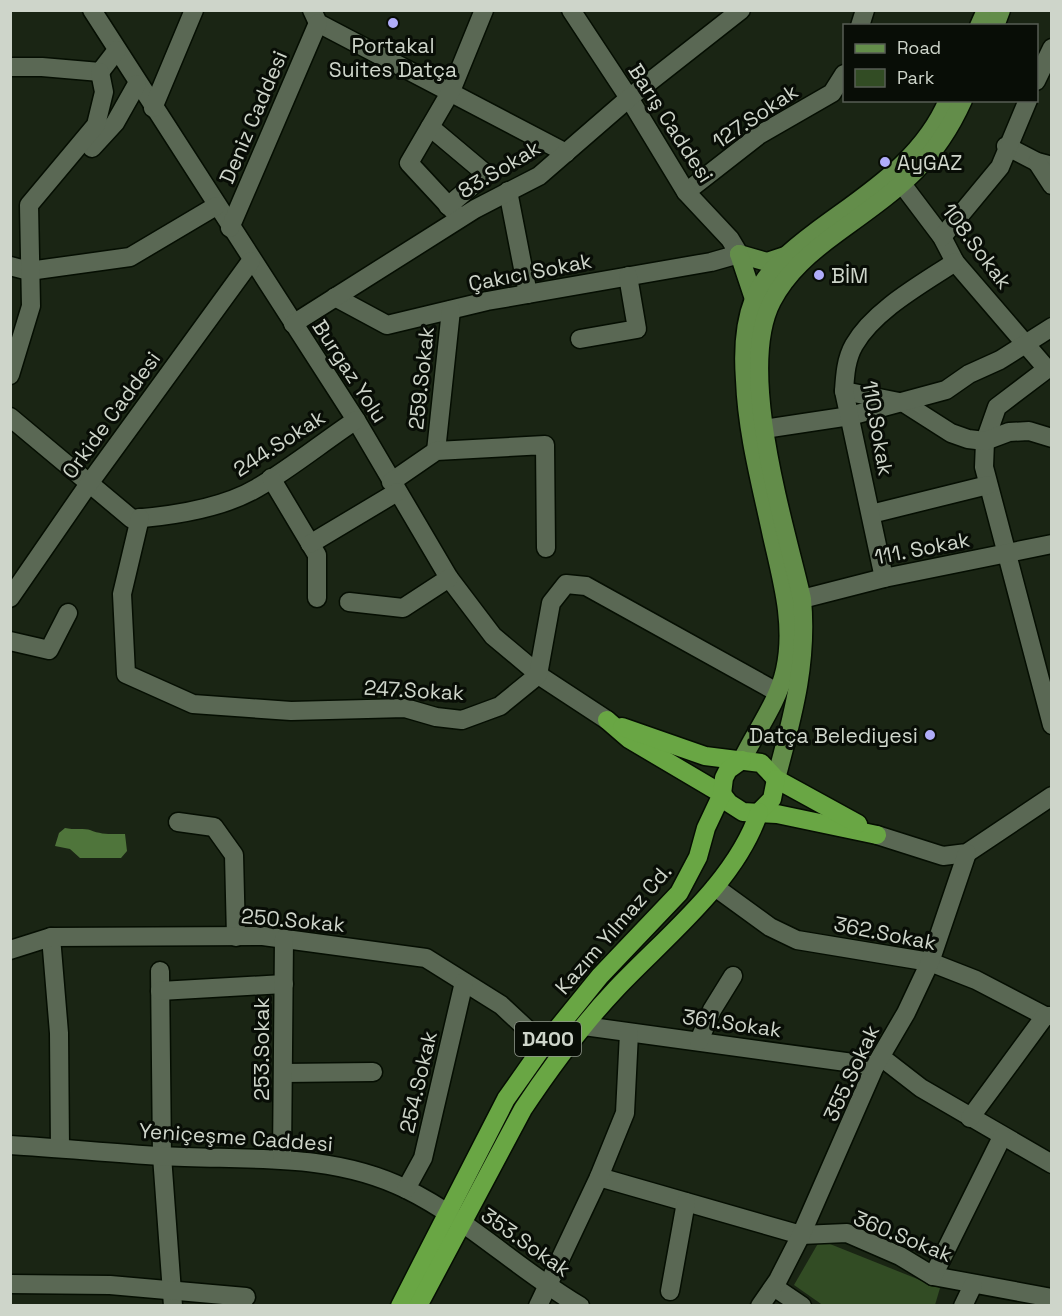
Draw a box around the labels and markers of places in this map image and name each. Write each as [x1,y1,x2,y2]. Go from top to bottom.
marker: Portakal Suites Datça [386,16,400,30]
place label: Portakal Suites Datça [329,32,457,83]
place label: AyGAZ [897,149,962,176]
marker: AyGAZ [878,155,892,169]
place label: BİM [831,262,868,289]
marker: BİM [812,268,826,282]
place label: Datça Belediyesi [749,722,918,749]
marker: Datça Belediyesi [923,728,937,742]

